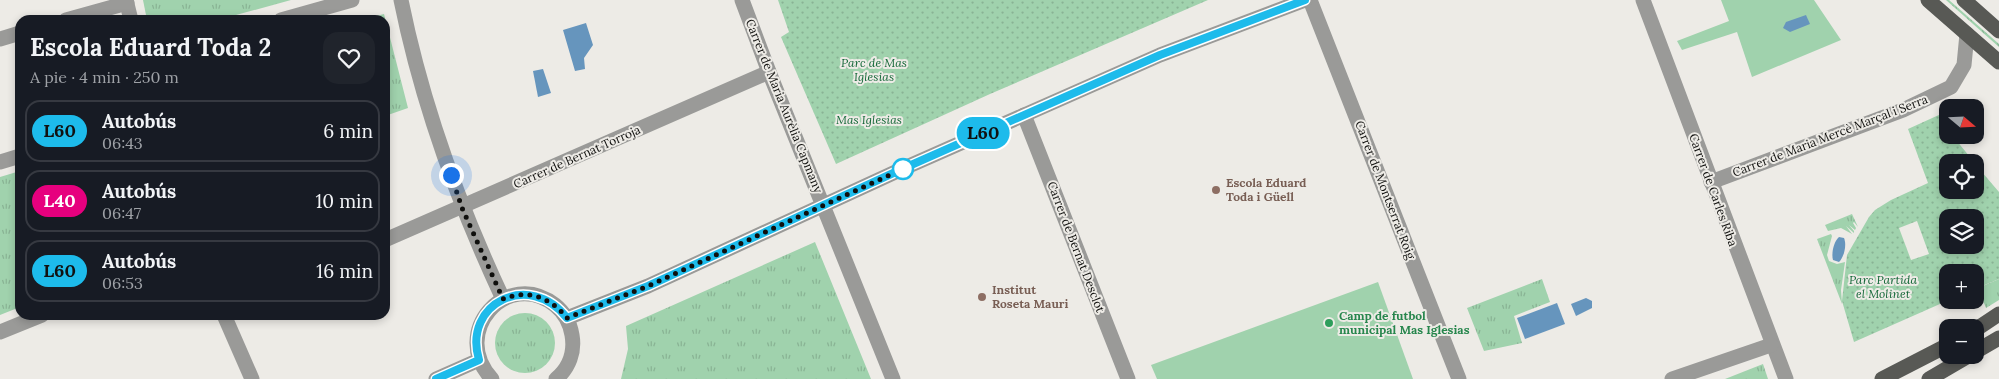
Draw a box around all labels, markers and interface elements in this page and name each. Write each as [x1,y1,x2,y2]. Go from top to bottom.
street label: Carrer de Maria Aurèlia Capmany [743,17,827,196]
text: Escola Eduard Toda 2 [30,32,271,63]
button: heart [323,32,375,84]
park label: Parc de Mas Iglesias [841,55,907,84]
text: A pie · 4 min · 250 m [30,67,179,87]
street label: Carrer de Maria Mercè Marçal i Serra [1730,91,1930,180]
north arrow [1939,99,1984,144]
map controls [1939,99,1984,364]
text: Autobús [102,109,176,133]
park label: Mas Iglesias [836,112,902,127]
line badge: L60 [954,117,1012,149]
street label: Carrer de Montserrat Roig [1352,118,1419,262]
text: L60 [43,119,76,142]
text: 6 min [323,119,373,143]
text: L60 [967,121,999,144]
street label: Carrer de Bernat Torroja [511,122,643,191]
street label: Carrer de Carles Riba [1686,131,1741,248]
text: 06:43 [102,133,143,153]
button: locate [1939,154,1984,199]
unlabelled marker [892,158,914,180]
your location [439,163,464,188]
place label: Escola Eduard Toda i Güell [1226,175,1307,204]
text: Autobús [102,179,176,203]
street label: Carrer de Bernat Desclot [1045,179,1109,315]
marker: Escola Eduard Toda i Güell [1210,184,1222,196]
text: L40 [43,189,76,212]
text: 10 min [315,189,373,213]
text: 06:47 [102,203,141,223]
button: layers [1939,209,1984,254]
text: Autobús [102,249,176,273]
text: L60 [43,259,76,282]
text: 16 min [316,259,373,283]
button: + [1939,264,1984,309]
park label: Parc Partida el Molinet [1849,272,1917,301]
text: 06:53 [102,273,143,293]
place label: Institut Roseta Mauri [992,282,1069,311]
marker: Institut Roseta Mauri [976,291,988,303]
place label: Camp de futbol municipal Mas Iglesias [1339,308,1470,337]
marker: Camp de futbol municipal Mas Iglesias [1323,317,1335,329]
button: − [1939,319,1984,364]

